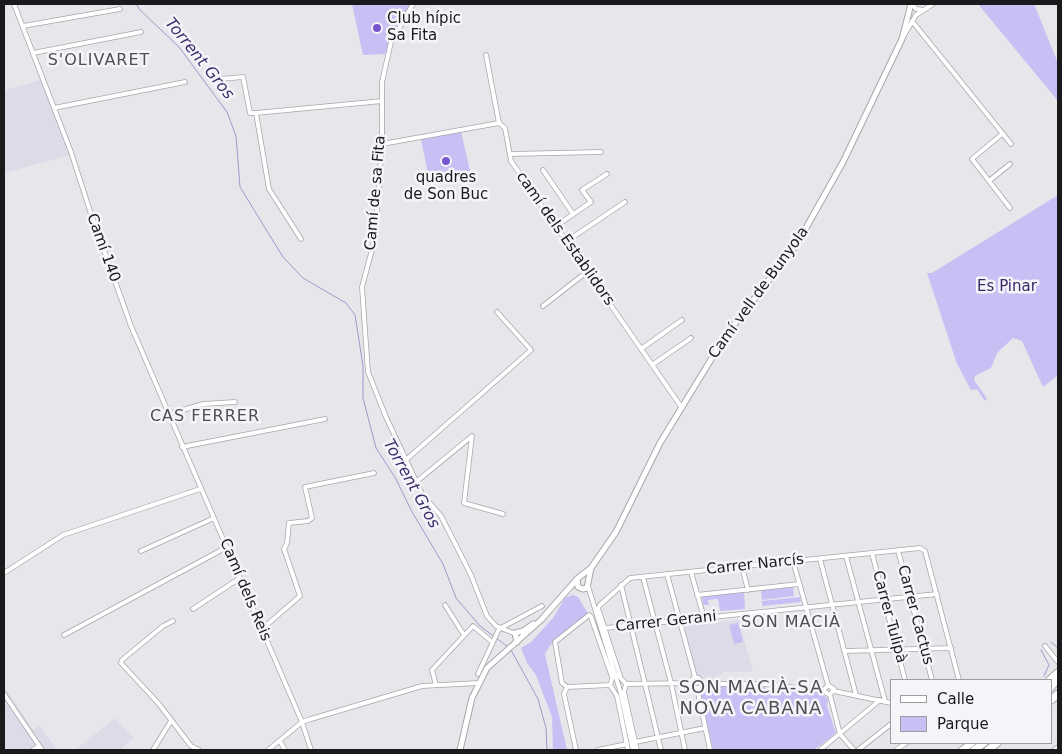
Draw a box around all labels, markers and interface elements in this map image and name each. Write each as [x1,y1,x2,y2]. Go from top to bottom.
place label: Club hípic Sa Fita [387,10,461,45]
water label: Torrent Gros [160,14,238,104]
marker: Club hípic Sa Fita [371,22,383,34]
district label: S'OLIVARET [46,51,152,71]
street label: Camí de sa Fita [362,135,390,251]
marker: quadres de Son Buc [440,155,452,167]
place label: quadres de Son Buc [404,169,488,204]
street label: camí dels Establidors [512,169,618,309]
street label: Camí 140 [82,211,124,285]
street label: Camí vell de Bunyola [705,224,813,362]
park label: Es Pinar [977,278,1037,296]
district label: CAS FERRER [149,407,261,427]
water label: Torrent Gros [379,436,443,532]
street label: Camí dels Reis [215,536,275,644]
street label: Carrer Narcís [705,551,805,579]
street label: Carrer Cactus [893,563,937,667]
street label: Carrer Tulipà [868,569,910,665]
street label: Carrer Gerani [615,608,717,636]
district label: SON MACIÀ [740,613,842,633]
district label: SON MACIÀ-SA NOVA CABANA [677,677,825,720]
legend [890,679,1052,744]
text: Calle [937,690,974,708]
text: Parque [937,715,989,733]

